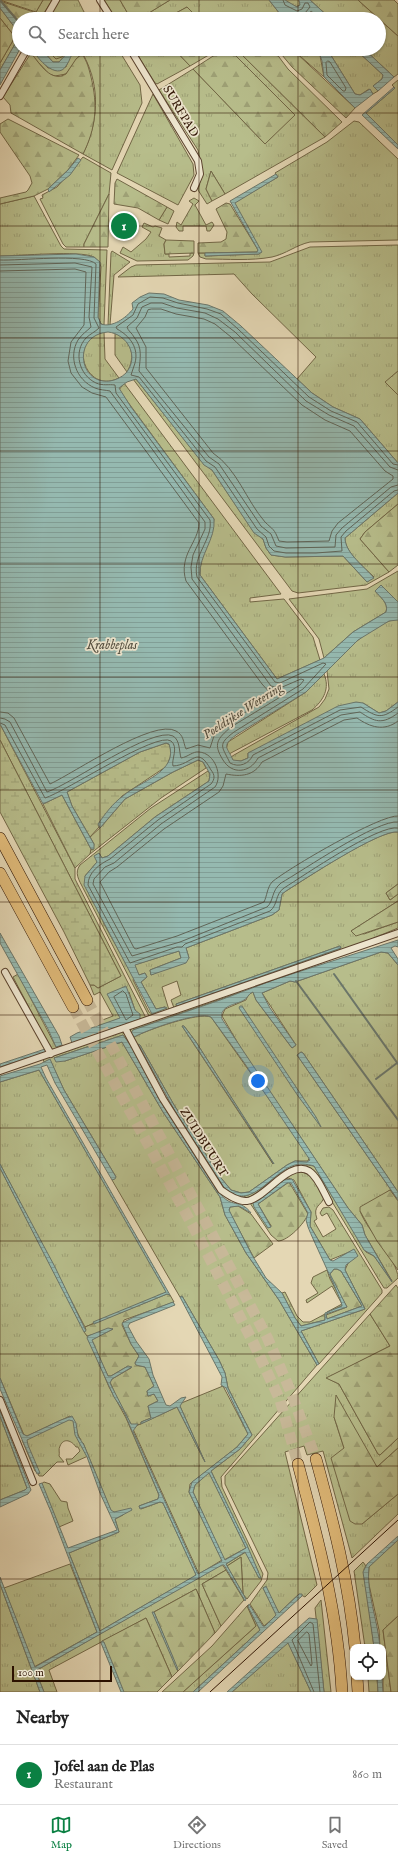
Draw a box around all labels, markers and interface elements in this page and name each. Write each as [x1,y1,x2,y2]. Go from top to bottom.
search box [12,12,386,56]
icon: search [26,23,48,45]
text: Search here [58,25,129,44]
street label: SURFPAD [159,83,202,140]
pin: 1 [111,211,137,241]
water label: Krabbeplas [86,637,138,654]
water label: Poeldijkse Wetering [200,679,287,744]
your location [248,1071,268,1091]
street label: ZUIDBUURT [176,1105,231,1180]
map controls [350,1644,386,1680]
button: locate [350,1644,386,1680]
scale bar [12,1664,112,1683]
text: 100 m [18,1666,44,1680]
text: Nearby [16,1708,69,1729]
text: Jofel aan de Plas [54,1757,154,1776]
text: 1 [27,1766,31,1783]
text: 860 m [352,1766,382,1783]
text: Restaurant [54,1776,113,1793]
tab: Map [50,1814,72,1852]
tab: Directions [173,1814,221,1852]
tab: Saved [322,1814,348,1852]

